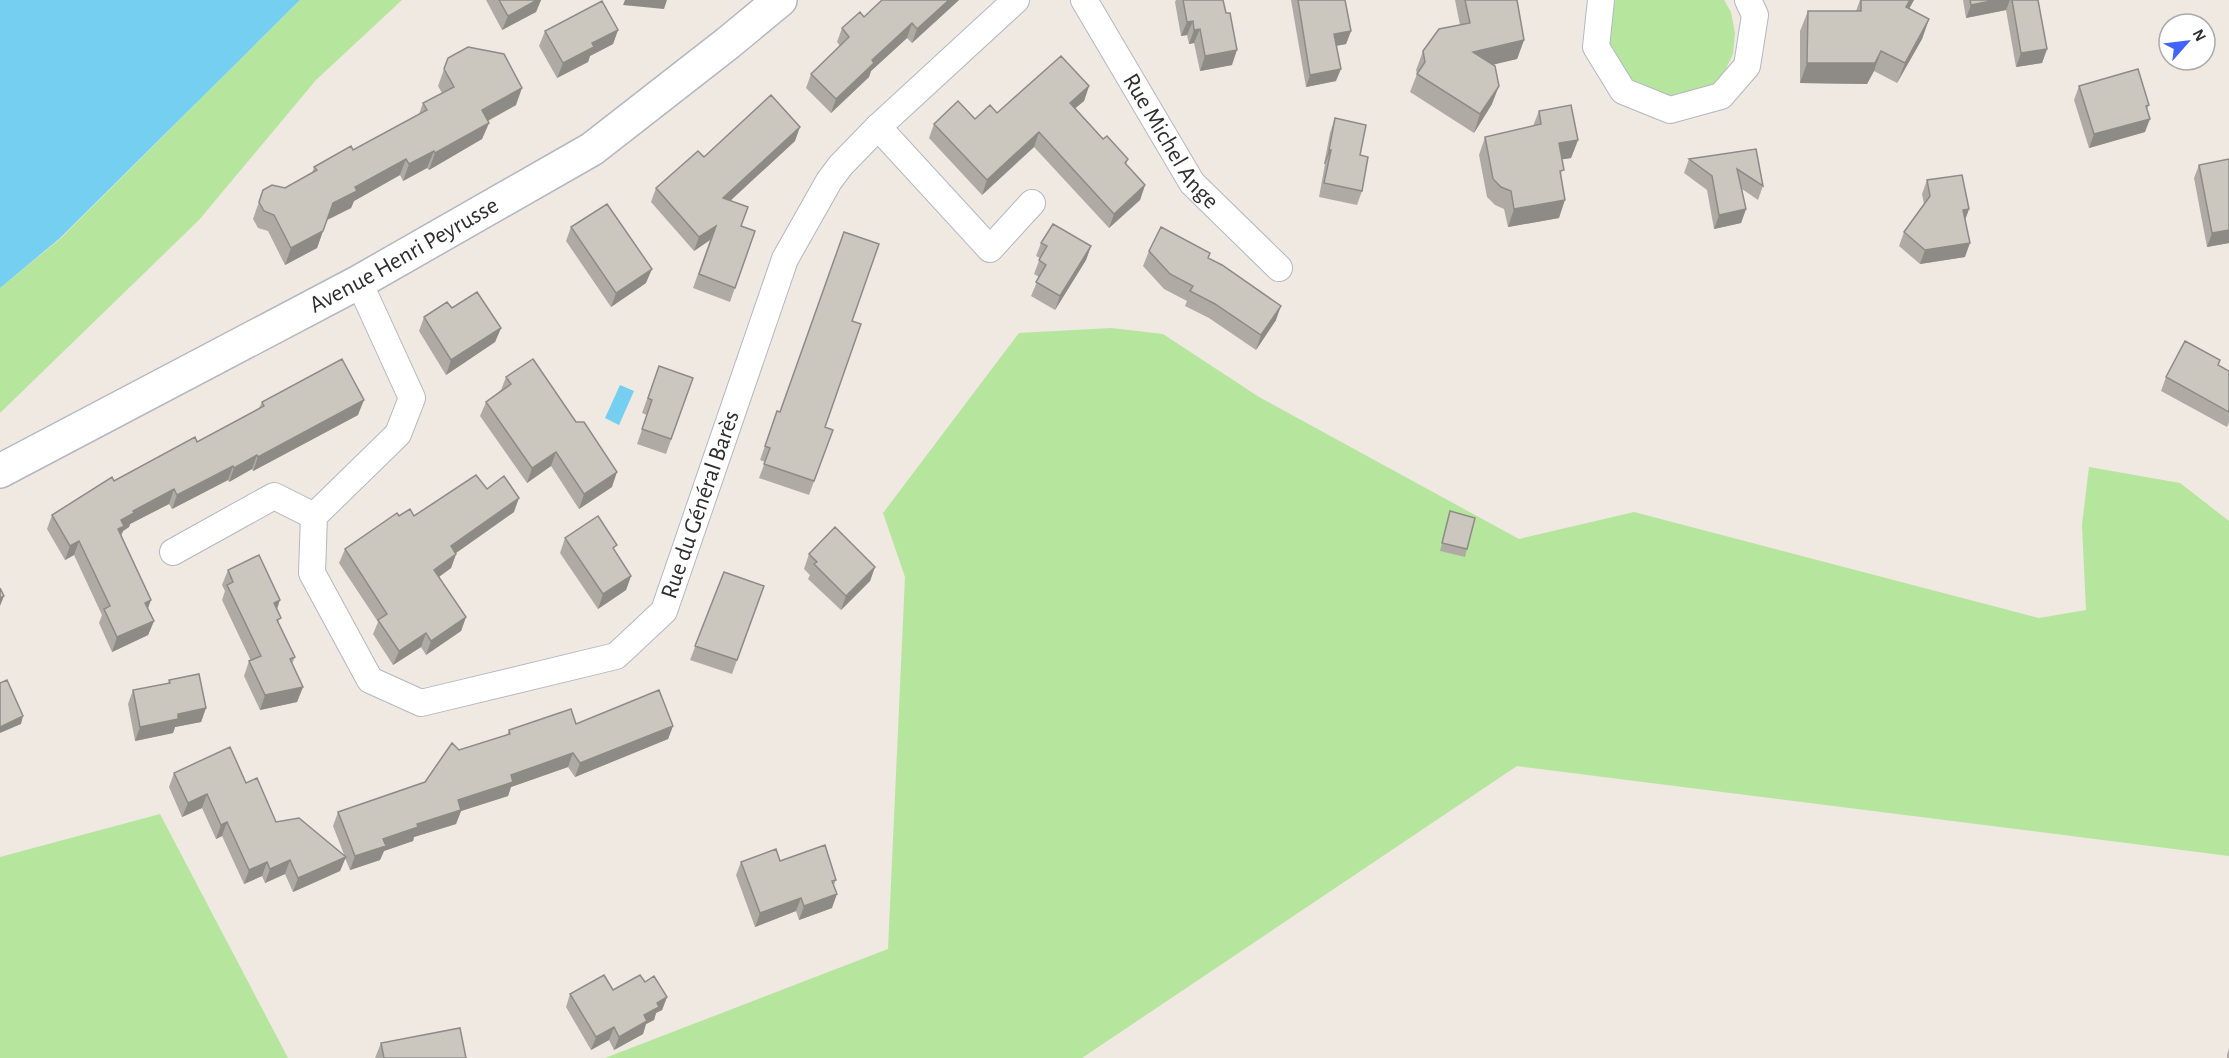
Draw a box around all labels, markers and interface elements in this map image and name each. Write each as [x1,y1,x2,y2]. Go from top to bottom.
north arrow [2157,12,2217,72]
text: N [2190,27,2209,44]
street label: Rue Michel Ange [1118,70,1223,214]
street label: Avenue Henri Peyrusse [306,193,503,318]
street label: Rue du Général Barès [657,408,744,602]

